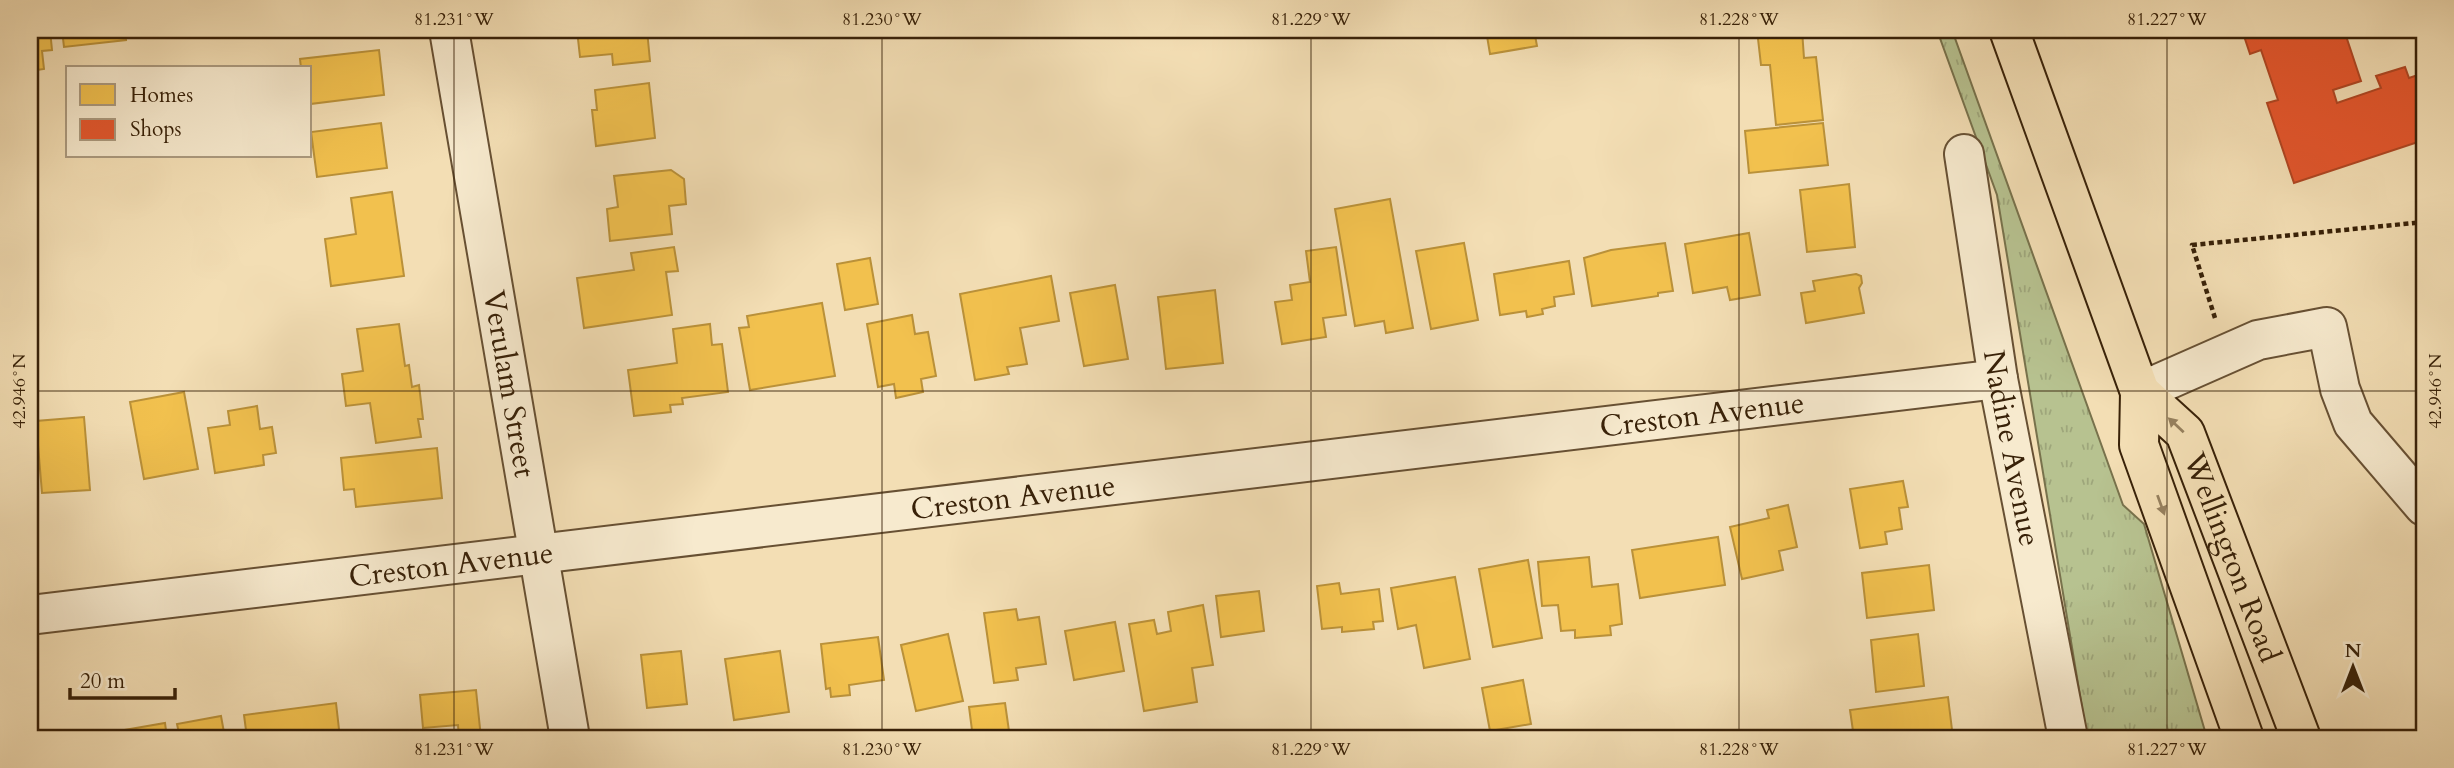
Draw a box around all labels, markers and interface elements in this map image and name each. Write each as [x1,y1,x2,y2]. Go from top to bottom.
text: 81.231°W [414,7,494,32]
text: 81.230°W [842,7,922,32]
text: 81.229°W [1271,7,1351,32]
text: 81.228°W [1699,7,1779,32]
text: 81.227°W [2127,7,2207,32]
legend [66,66,312,158]
text: Homes [130,81,193,110]
text: Shops [130,115,182,144]
street label: Verulam Street [473,287,545,481]
street label: Nadine Avenue [1973,347,2050,550]
text: 42.946°N [7,353,32,429]
text: 42.946°N [2423,353,2448,429]
street label: Creston Avenue [1598,382,1807,448]
one-way arrow [2168,417,2185,434]
street label: Wellington Road [2173,446,2290,668]
street label: Creston Avenue [908,465,1118,530]
one-way arrow [2156,495,2167,516]
street label: Creston Avenue [346,532,556,598]
north arrow [2318,632,2388,702]
text: N [2345,638,2362,664]
scale bar [70,656,175,700]
text: 20 m [80,667,125,696]
text: 81.231°W [414,737,494,762]
text: 81.230°W [842,737,922,762]
text: 81.229°W [1271,737,1351,762]
text: 81.228°W [1699,737,1779,762]
text: 81.227°W [2127,737,2207,762]

